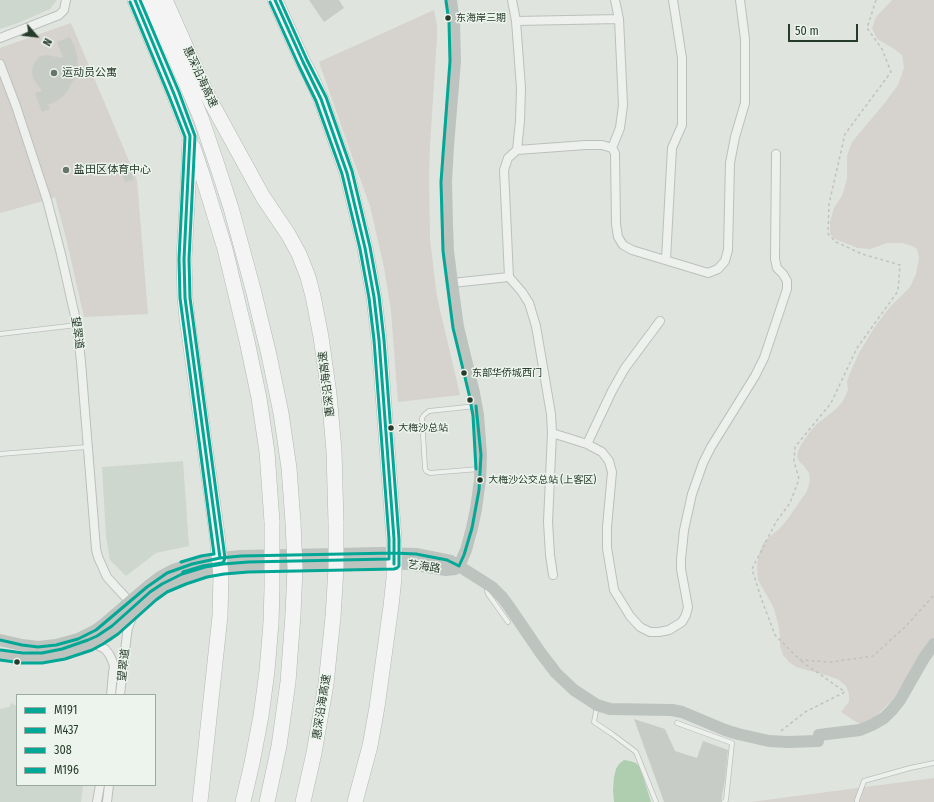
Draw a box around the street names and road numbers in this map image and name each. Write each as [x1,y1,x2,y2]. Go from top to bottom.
street label: 惠深沿海高速 [180,44,220,110]
street label: 望翠道 [68,316,86,350]
street label: 惠深沿海高速 [316,350,338,418]
street label: 艺海路 [407,558,441,576]
street label: 望翠道 [116,648,132,682]
street label: 惠深沿海高速 [310,673,334,741]

